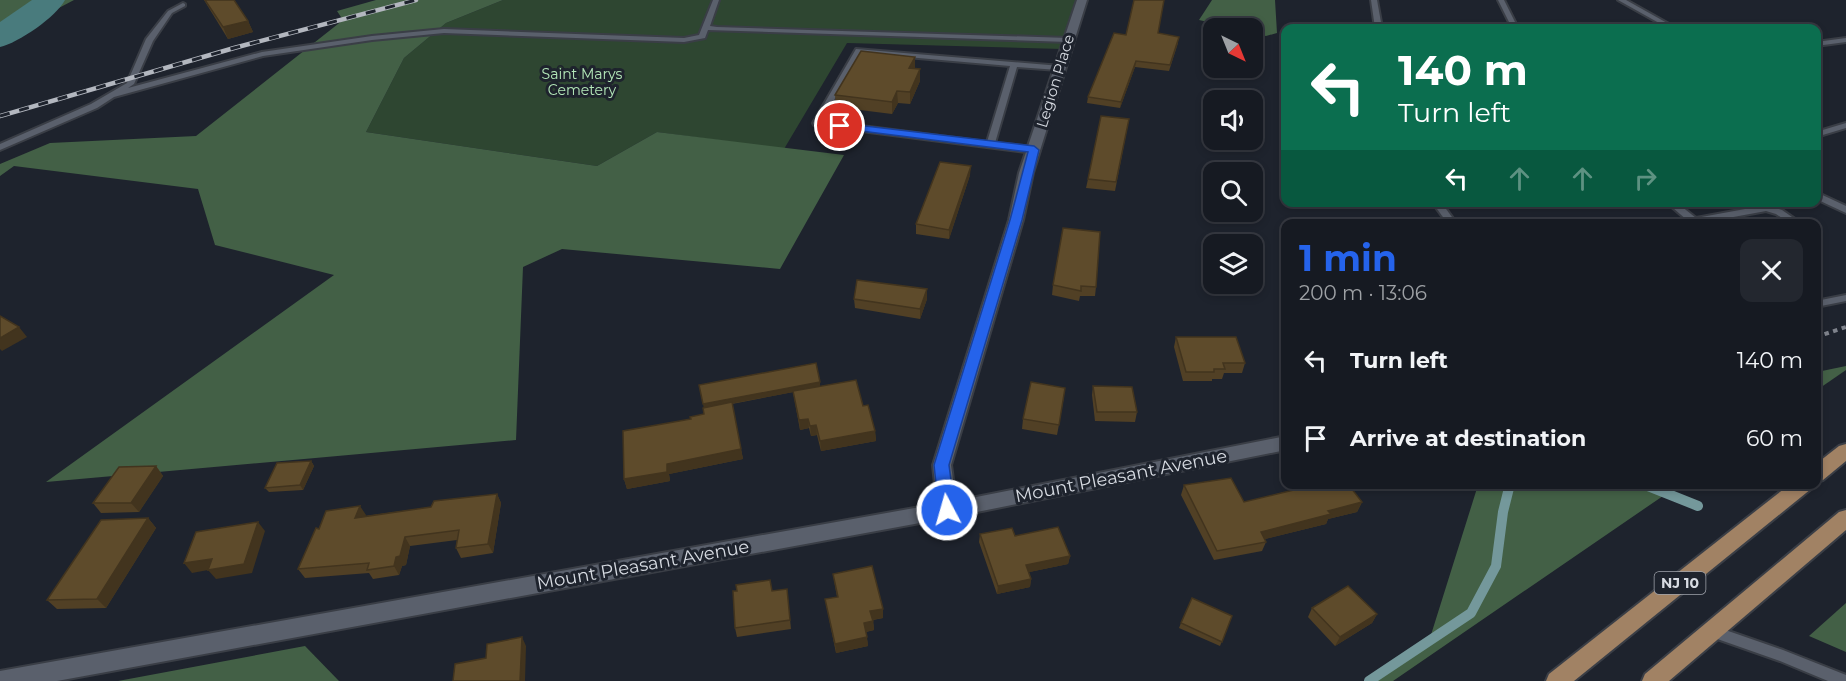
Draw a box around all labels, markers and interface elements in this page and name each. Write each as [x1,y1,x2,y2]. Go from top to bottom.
north arrow [1203,18,1263,78]
map controls [1203,18,1263,294]
street label: Legion Place [1032,32,1078,130]
text: 140 m [1398,44,1528,96]
icon: left [1299,48,1377,126]
park label: Saint Marys Cemetery [542,65,623,99]
button: sound [1203,90,1263,150]
text: Turn left [1398,96,1511,129]
pin [814,100,865,151]
icon: arrive [823,109,856,142]
button: search [1203,162,1263,222]
icon: left [1440,162,1473,195]
icon: ahead [1503,162,1536,195]
icon: ahead [1566,162,1599,195]
icon: right [1629,162,1662,195]
button: layers [1203,234,1263,294]
text: 1 min [1299,236,1397,280]
button: close [1740,239,1803,302]
text: 200 m · 13:06 [1299,281,1427,305]
icon: left [1299,344,1332,377]
text: Turn left [1350,347,1448,374]
text: 140 m [1737,347,1803,374]
icon: arrive [1299,422,1332,455]
text: Arrive at destination [1350,425,1586,452]
text: 60 m [1746,425,1803,452]
street label: Mount Pleasant Avenue [1013,445,1229,507]
position arrow [915,478,979,542]
street label: Mount Pleasant Avenue [535,535,751,595]
road number: NJ 10 [1654,572,1706,594]

